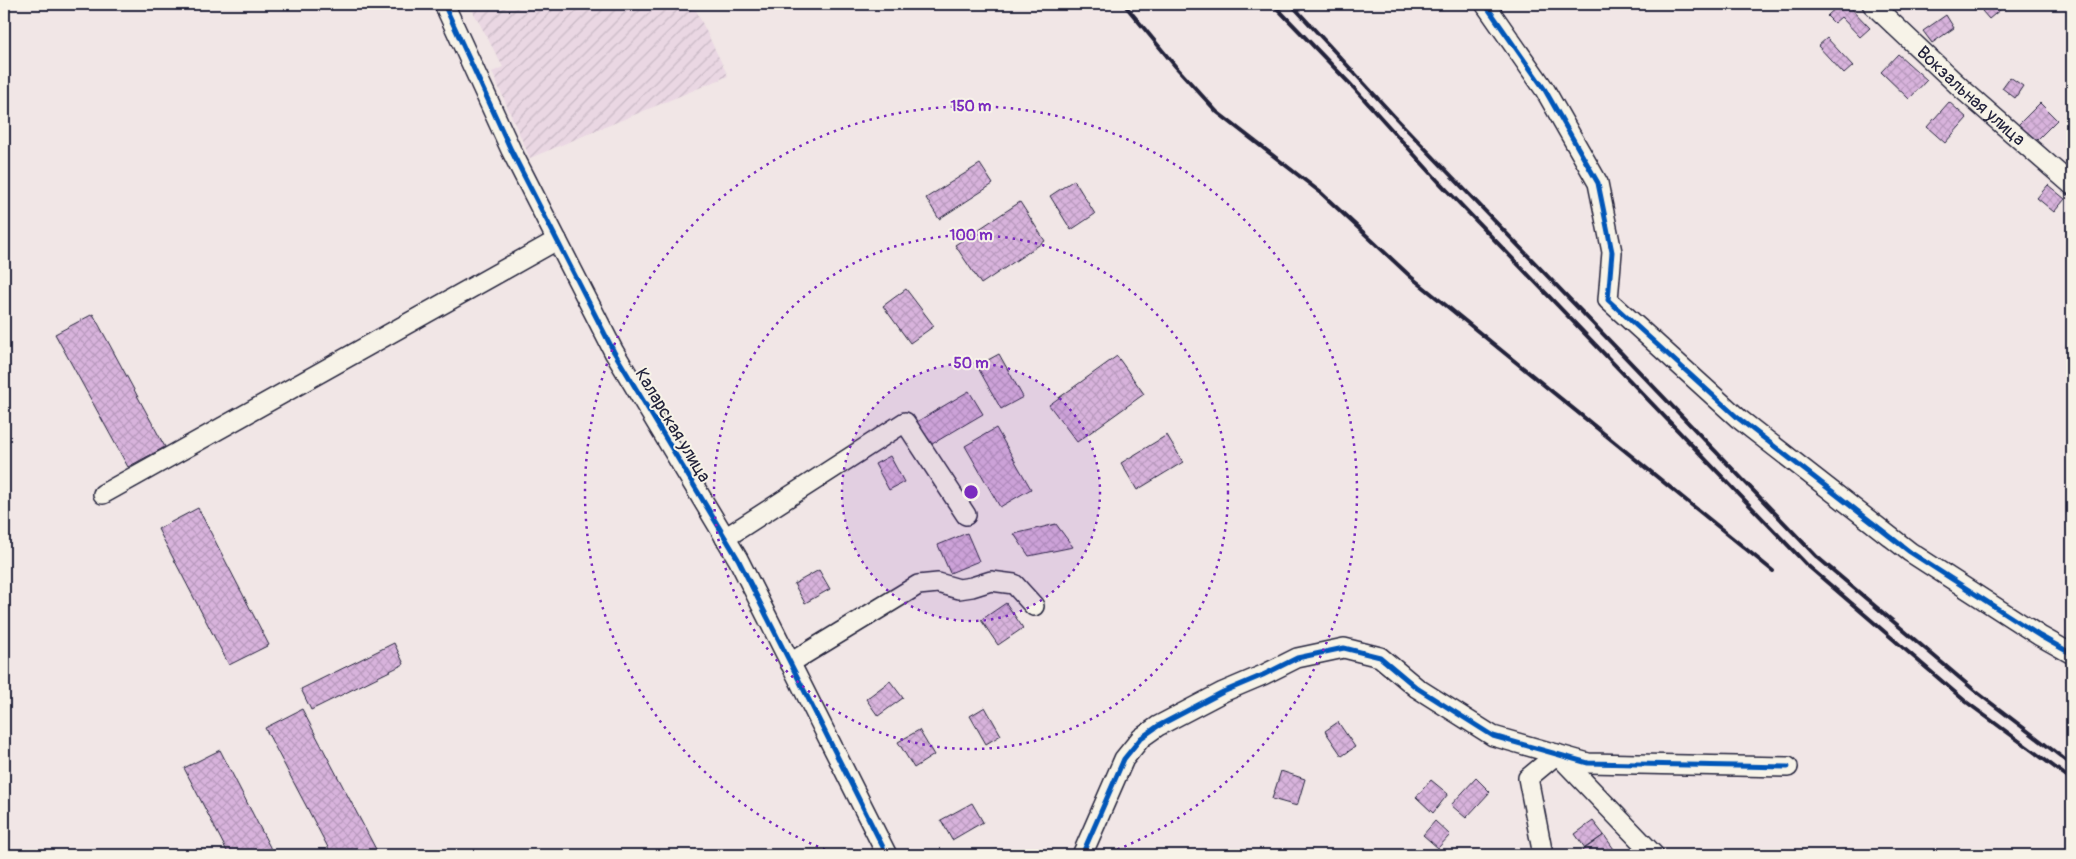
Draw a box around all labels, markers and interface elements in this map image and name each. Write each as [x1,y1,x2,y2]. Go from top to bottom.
street label: Вокзальная улица [1912,41,2030,151]
text: 150 m [951,97,991,116]
text: 100 m [950,226,992,245]
text: 50 m [954,354,988,373]
street label: Каларская улица [629,364,716,486]
centre of rings [962,483,980,501]

